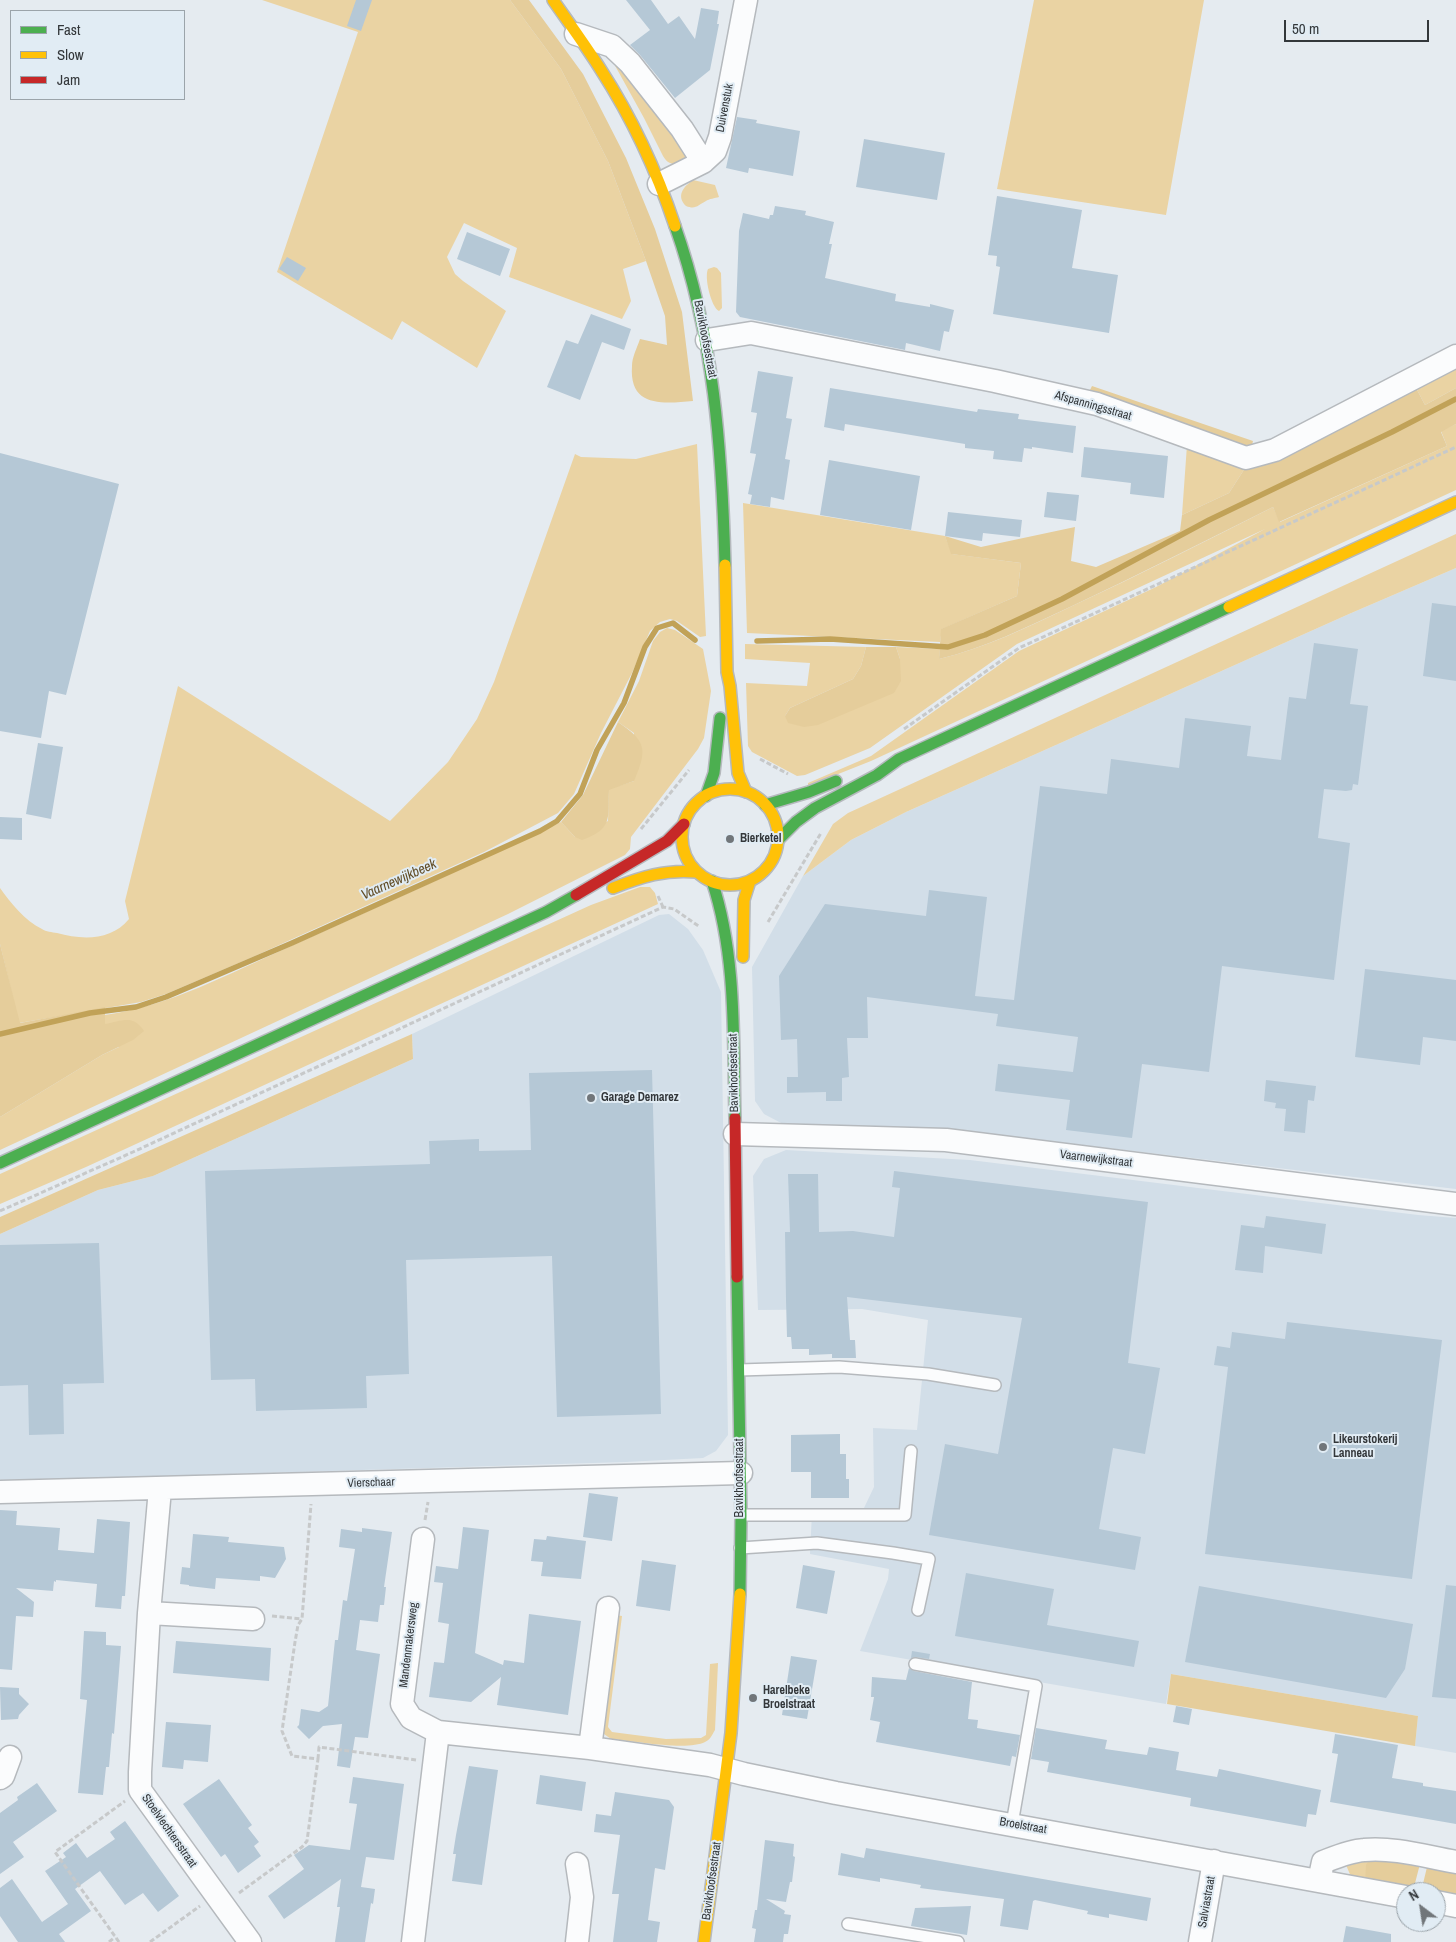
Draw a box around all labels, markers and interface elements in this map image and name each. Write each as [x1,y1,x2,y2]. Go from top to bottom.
legend [10,10,185,100]
scale bar [1286,10,1431,42]
text: 50 m [1292,18,1319,39]
text: Fast [57,19,80,40]
text: Slow [57,44,84,65]
text: Jam [57,69,80,90]
street label: Duivenstuk [713,82,737,134]
street label: Bavikhoofsestraat [690,299,720,379]
street label: Afspanningsstraat [1053,388,1133,424]
place label: Bierketel [740,832,782,846]
marker: Bierketel [724,833,736,845]
water label: Vaarnewijkbeek [359,856,439,904]
street label: Bavikhoofsestraat [726,1033,742,1113]
place label: Garage Demarez [601,1091,679,1105]
marker: Garage Demarez [585,1092,597,1104]
street label: Vaarnewijkstraat [1059,1147,1133,1171]
place label: Likeurstokerij Lanneau [1333,1433,1398,1461]
street label: Bavikhoofsestraat [733,1439,747,1517]
marker: Likeurstokerij Lanneau [1317,1441,1329,1453]
street label: Vierschaar [347,1475,395,1491]
street label: Mandenmakersweg [397,1602,421,1688]
place label: Harelbeke Broelstraat [763,1684,815,1712]
marker: Harelbeke Broelstraat [747,1692,759,1704]
street label: Stoelvlechtersstraat [138,1791,200,1871]
street label: Broelstraat [998,1815,1048,1837]
street label: Bavikhoofsestraat [699,1841,725,1921]
street label: Salviastraat [1195,1875,1219,1929]
north arrow [1396,1882,1446,1932]
text: N [1406,1885,1422,1905]

